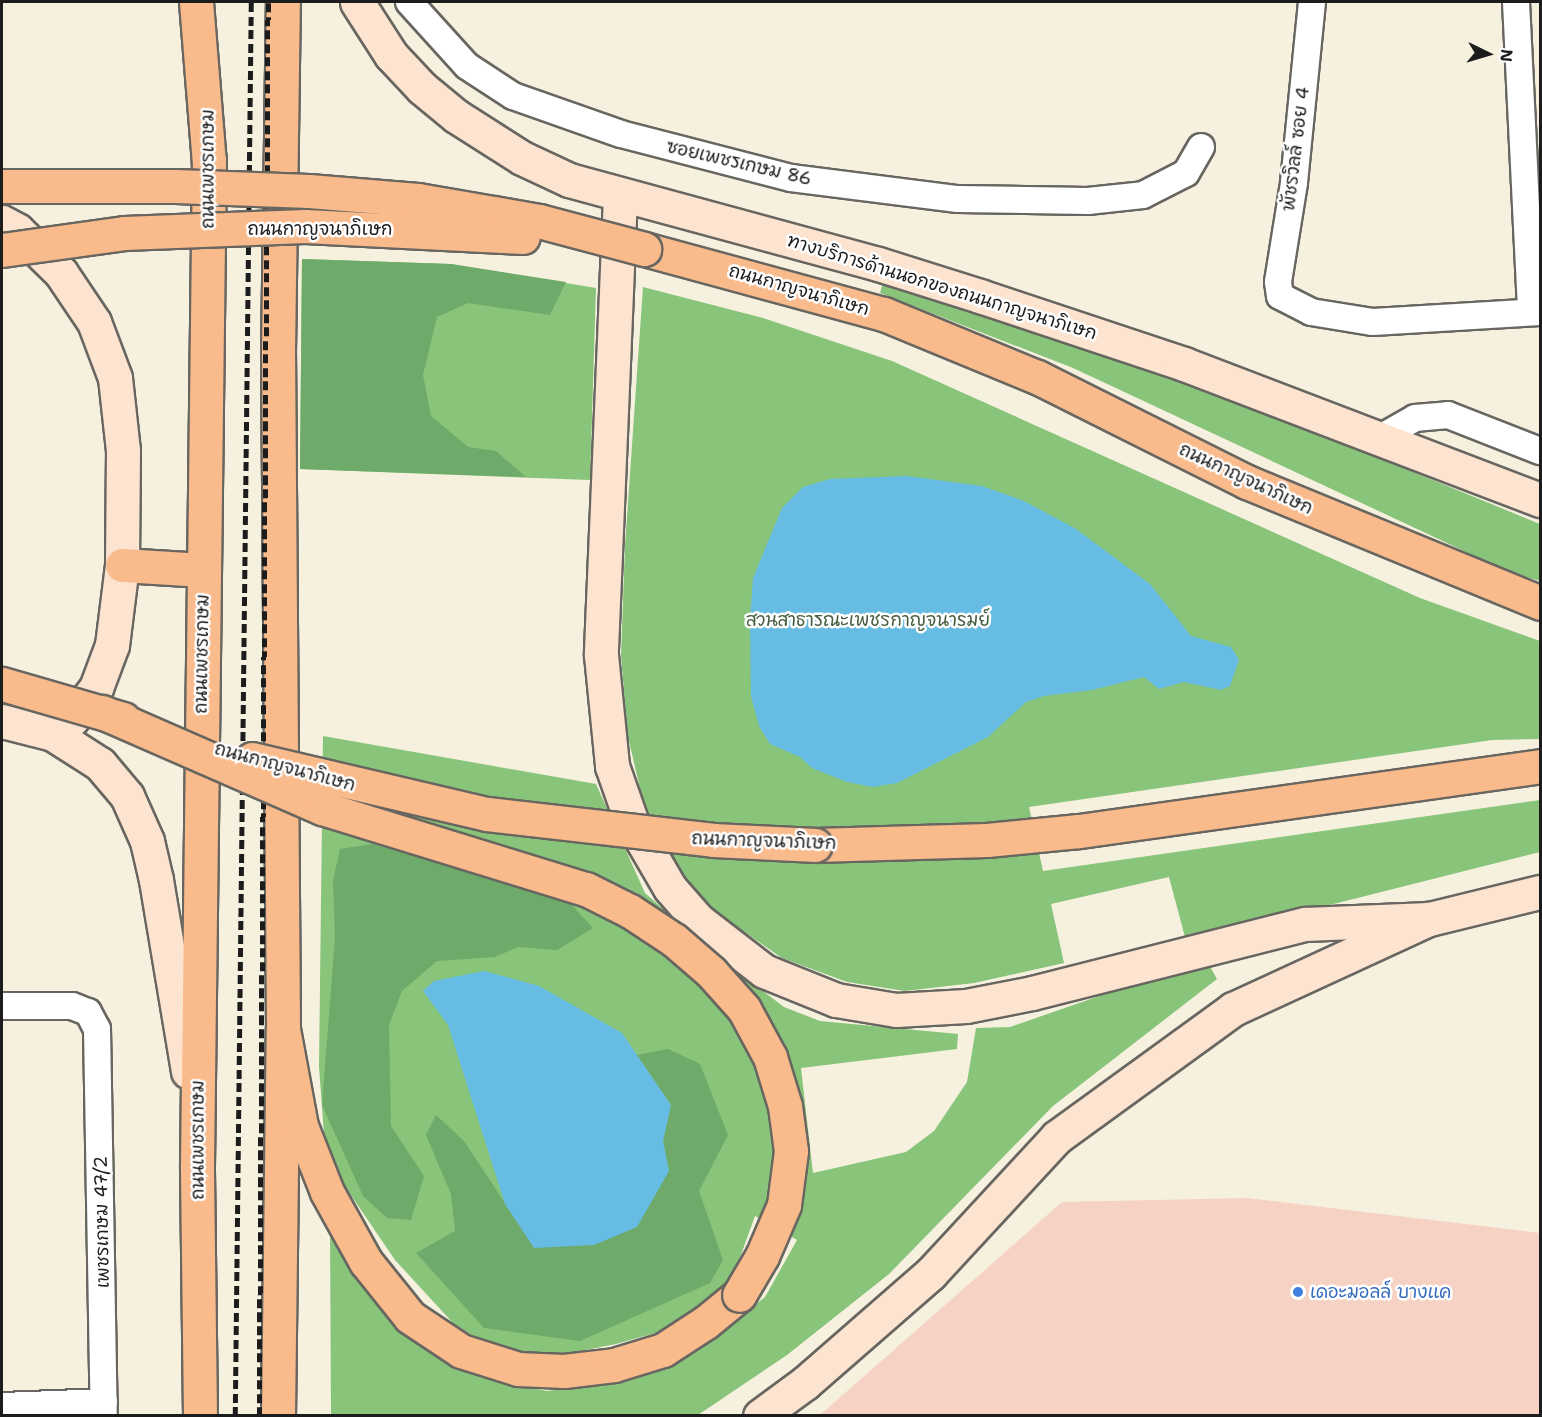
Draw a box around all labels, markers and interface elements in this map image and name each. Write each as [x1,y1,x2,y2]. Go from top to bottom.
north arrow [1458,24,1518,84]
text: N [1495,48,1517,63]
street label: พัชรวิลล์ ซอย 4 [1278,86,1314,212]
street label: ถนนเพชรเกษม [197,109,219,229]
street label: ซอยเพชรเกษม 86 [664,136,814,190]
street label: ถนนกาญจนาภิเษก [247,218,393,240]
street label: ทางบริการด้านนอกของถนนกาญจนาภิเษก [785,230,1099,344]
street label: ถนนกาญจนาภิเษก [726,260,872,320]
street label: ถนนกาญจนาภิเษก [1176,439,1316,519]
street label: ถนนเพชรเกษม [190,594,214,714]
park label: สวนสาธารณะเพชรกาญจนารมย์ [746,609,990,631]
street label: ถนนกาญจนาภิเษก [212,738,358,796]
street label: ถนนกาญจนาภิเษก [691,828,837,854]
street label: ถนนเพชรเกษม [187,1080,209,1200]
street label: เพชรเกษม 47/2 [90,1156,114,1288]
place label: เดอะมอลล์ บางแค [1310,1281,1451,1303]
marker: เดอะมอลล์ บางแค [1291,1285,1305,1299]

